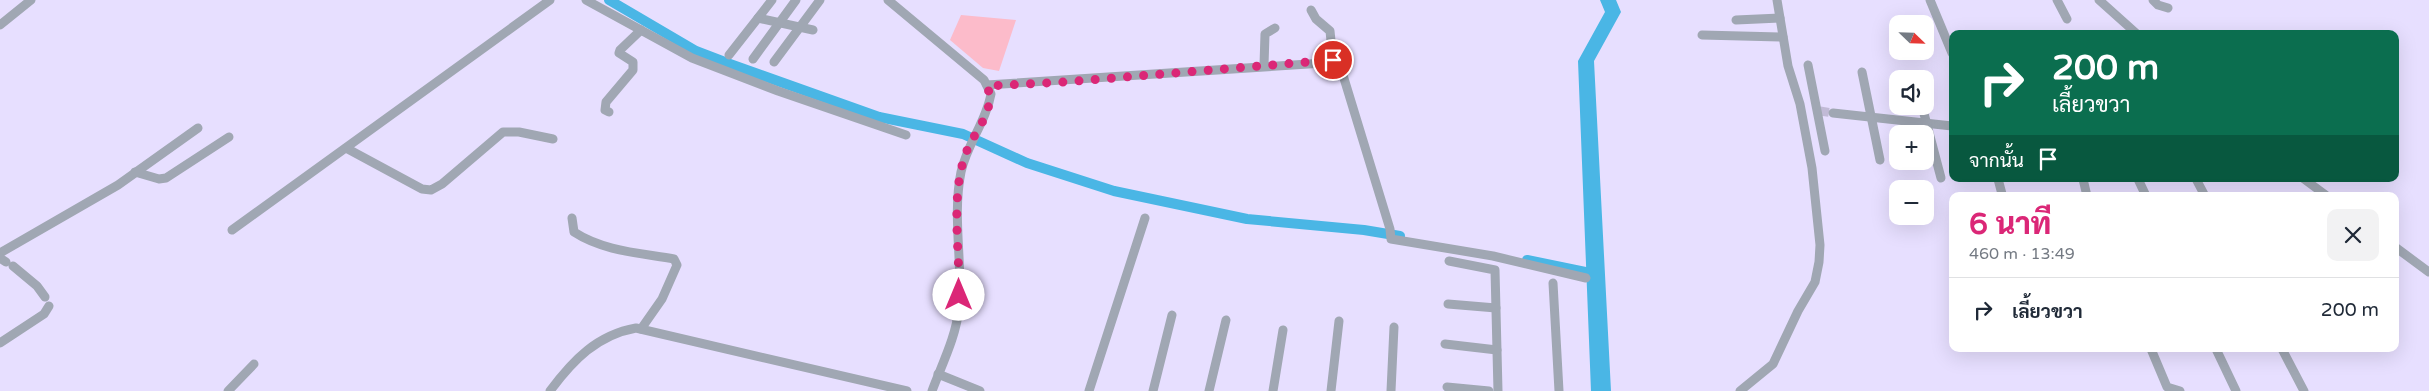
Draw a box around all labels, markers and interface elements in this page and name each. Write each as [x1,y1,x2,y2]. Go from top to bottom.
north arrow [1889,15,1934,60]
map controls [1889,15,1934,225]
pin [1312,39,1354,81]
icon: arrive [1319,46,1347,74]
text: 200 m [2052,47,2159,89]
icon: right [1969,50,2034,115]
button: sound [1889,70,1934,115]
text: เลี้ยวขวา [2052,92,2130,118]
button: + [1889,125,1934,170]
icon: arrive [2034,145,2062,173]
text: จากนั้น [1969,150,2024,172]
button: − [1889,180,1934,225]
text: 6 นาที [1969,206,2051,243]
button: close [2327,209,2379,261]
text: 460 m · 13:49 [1969,244,2075,264]
position arrow [932,268,984,320]
icon: right [1969,296,1997,324]
text: 200 m [2321,299,2379,321]
text: เลี้ยวขวา [2012,301,2083,323]

